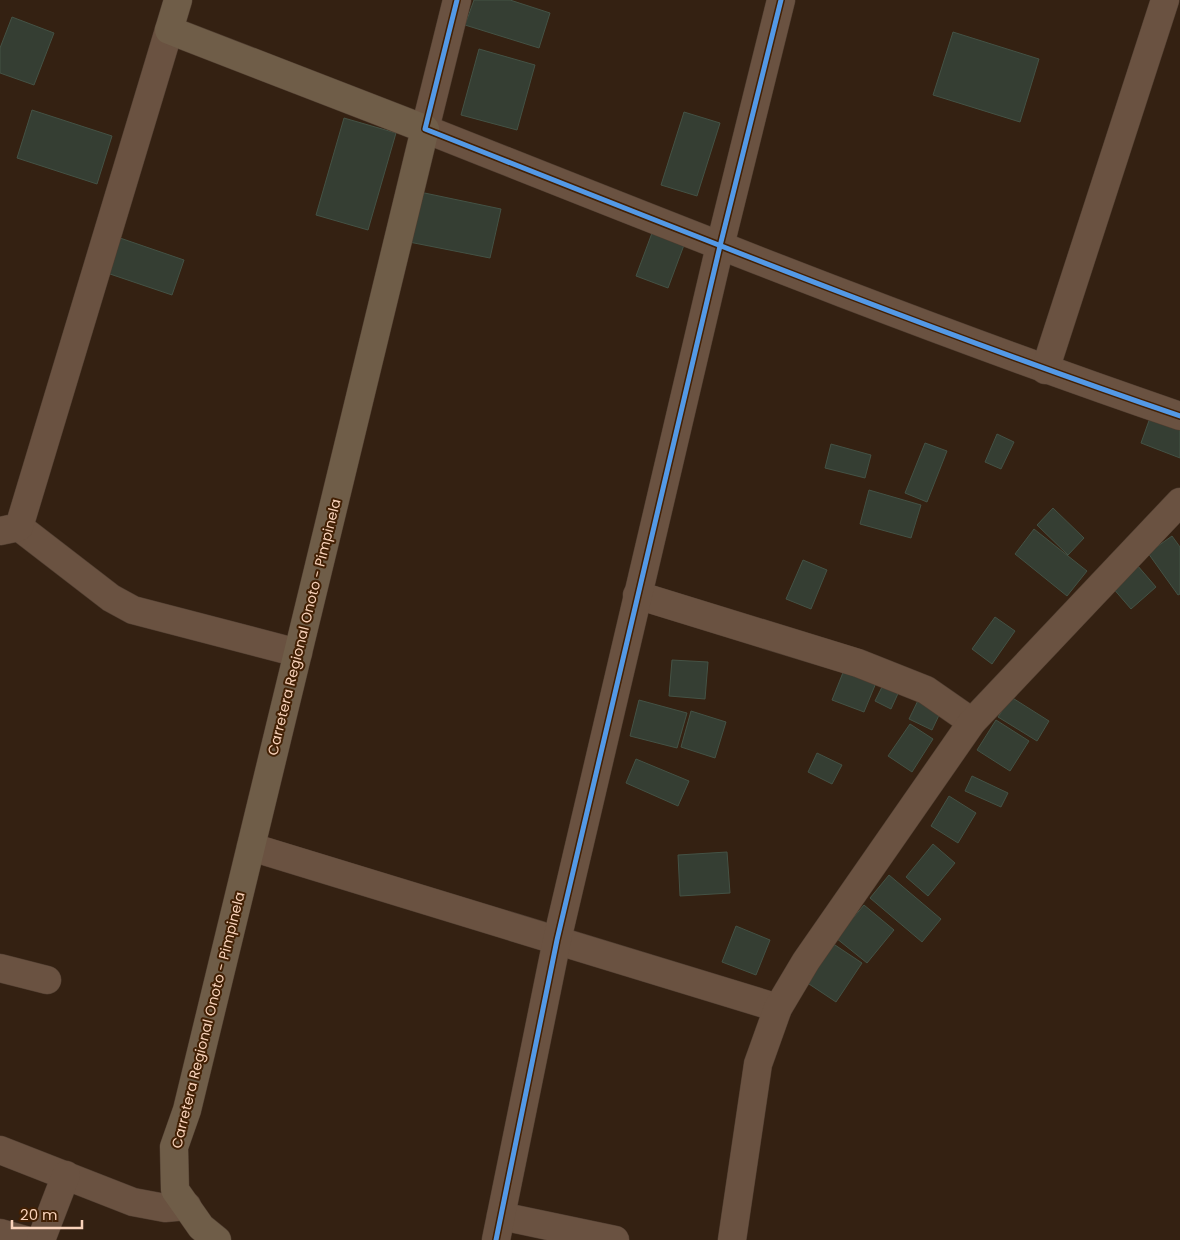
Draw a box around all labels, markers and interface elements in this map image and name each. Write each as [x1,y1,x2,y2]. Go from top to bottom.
street label: Carretera Regional Onoto - Pimpinela [262,497,346,757]
street label: Carretera Regional Onoto - Pimpinela [166,890,250,1150]
scale bar [12,1198,82,1230]
text: 20 m [20,1204,58,1225]

